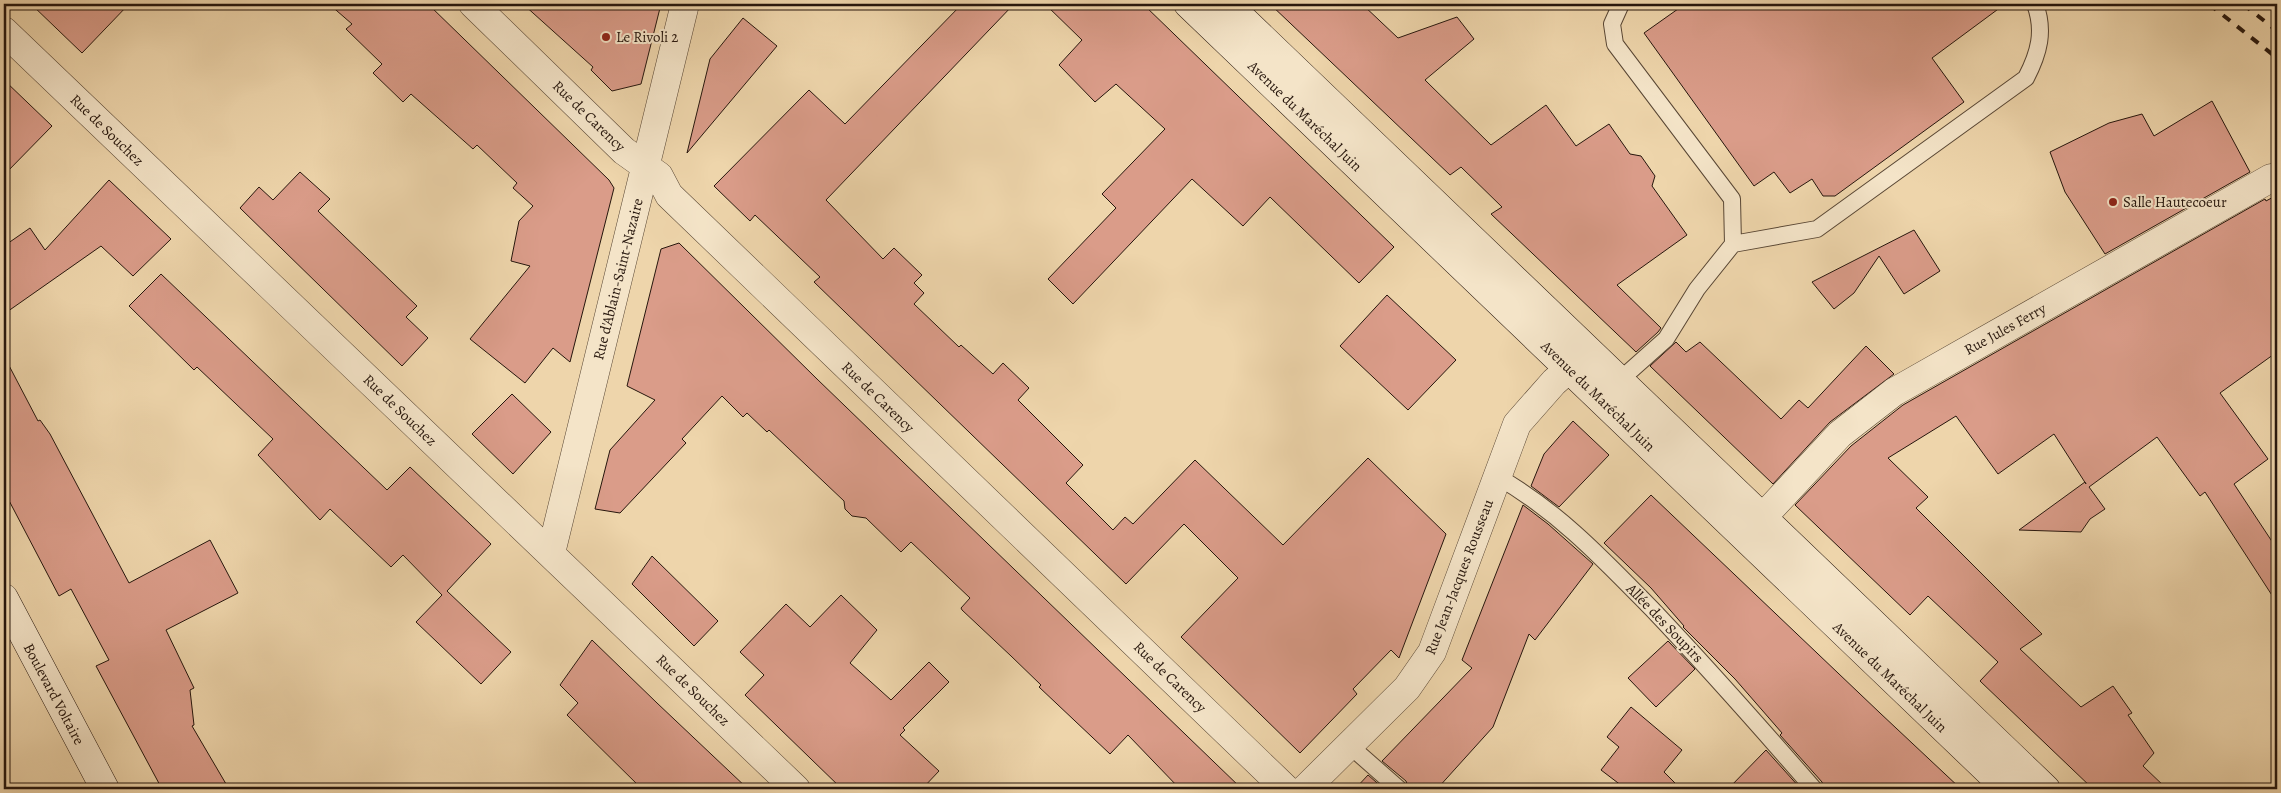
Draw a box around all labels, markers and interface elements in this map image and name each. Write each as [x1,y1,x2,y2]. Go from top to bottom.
place label: Le Rivoli 2 [616,27,678,47]
marker: Le Rivoli 2 [600,31,612,43]
street label: Avenue du Maréchal Juin [1243,55,1366,176]
street label: Rue de Carency [548,76,630,156]
street label: Rue de Souchez [66,90,148,170]
place label: Salle Hautecoeur [2123,192,2227,212]
street label: Rue d'Ablain-Saint-Nazaire [588,196,648,362]
marker: Salle Hautecoeur [2107,196,2119,208]
street label: Rue Jules Ferry [1961,298,2050,360]
street label: Avenue du Maréchal Juin [1536,335,1659,456]
street label: Rue de Carency [837,357,919,437]
street label: Rue de Souchez [359,370,441,450]
street label: Rue Jean-Jacques Rousseau [1420,495,1498,658]
street label: Allée des Soupirs [1621,578,1708,667]
street label: Avenue du Maréchal Juin [1828,616,1951,737]
street label: Rue de Carency [1129,637,1211,717]
street label: Boulevard Voltaire [19,640,89,749]
street label: Rue de Souchez [652,650,734,730]

